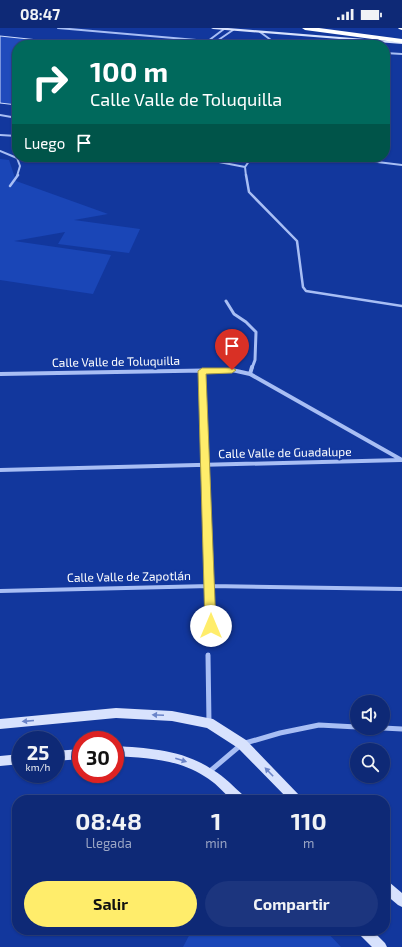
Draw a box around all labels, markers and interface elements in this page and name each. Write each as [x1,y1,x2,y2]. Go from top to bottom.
text: 08:47 [20,5,60,23]
text: 100 m [90,54,168,88]
icon: right [24,56,76,108]
text: Calle Valle de Toluquilla [90,88,282,110]
icon: arrive [73,132,95,154]
text: Luego [24,134,65,152]
pin [215,329,249,370]
icon: arrive [221,335,243,357]
street label: Calle Valle de Toluquilla [52,353,180,369]
street label: Calle Valle de Guadalupe [218,444,352,460]
street label: Calle Valle de Zapotlán [67,568,191,584]
position arrow [190,605,232,647]
map controls [350,695,390,783]
button: sound [350,695,390,735]
one-way arrow [152,712,164,719]
one-way arrow [22,718,34,725]
speed limit sign: 30 [72,731,124,783]
text: 25 [27,740,49,764]
button: search [350,743,390,783]
one-way arrow [175,757,187,763]
text: km/h [26,761,50,773]
one-way arrow [264,767,274,777]
text: 08:48 [75,806,142,835]
text: 1 [211,806,221,835]
text: 110 [291,806,327,835]
text: Llegada [85,835,132,851]
text: min [205,835,227,851]
text: m [303,835,314,851]
button: Salir [24,881,197,927]
button: Compartir [205,881,378,927]

